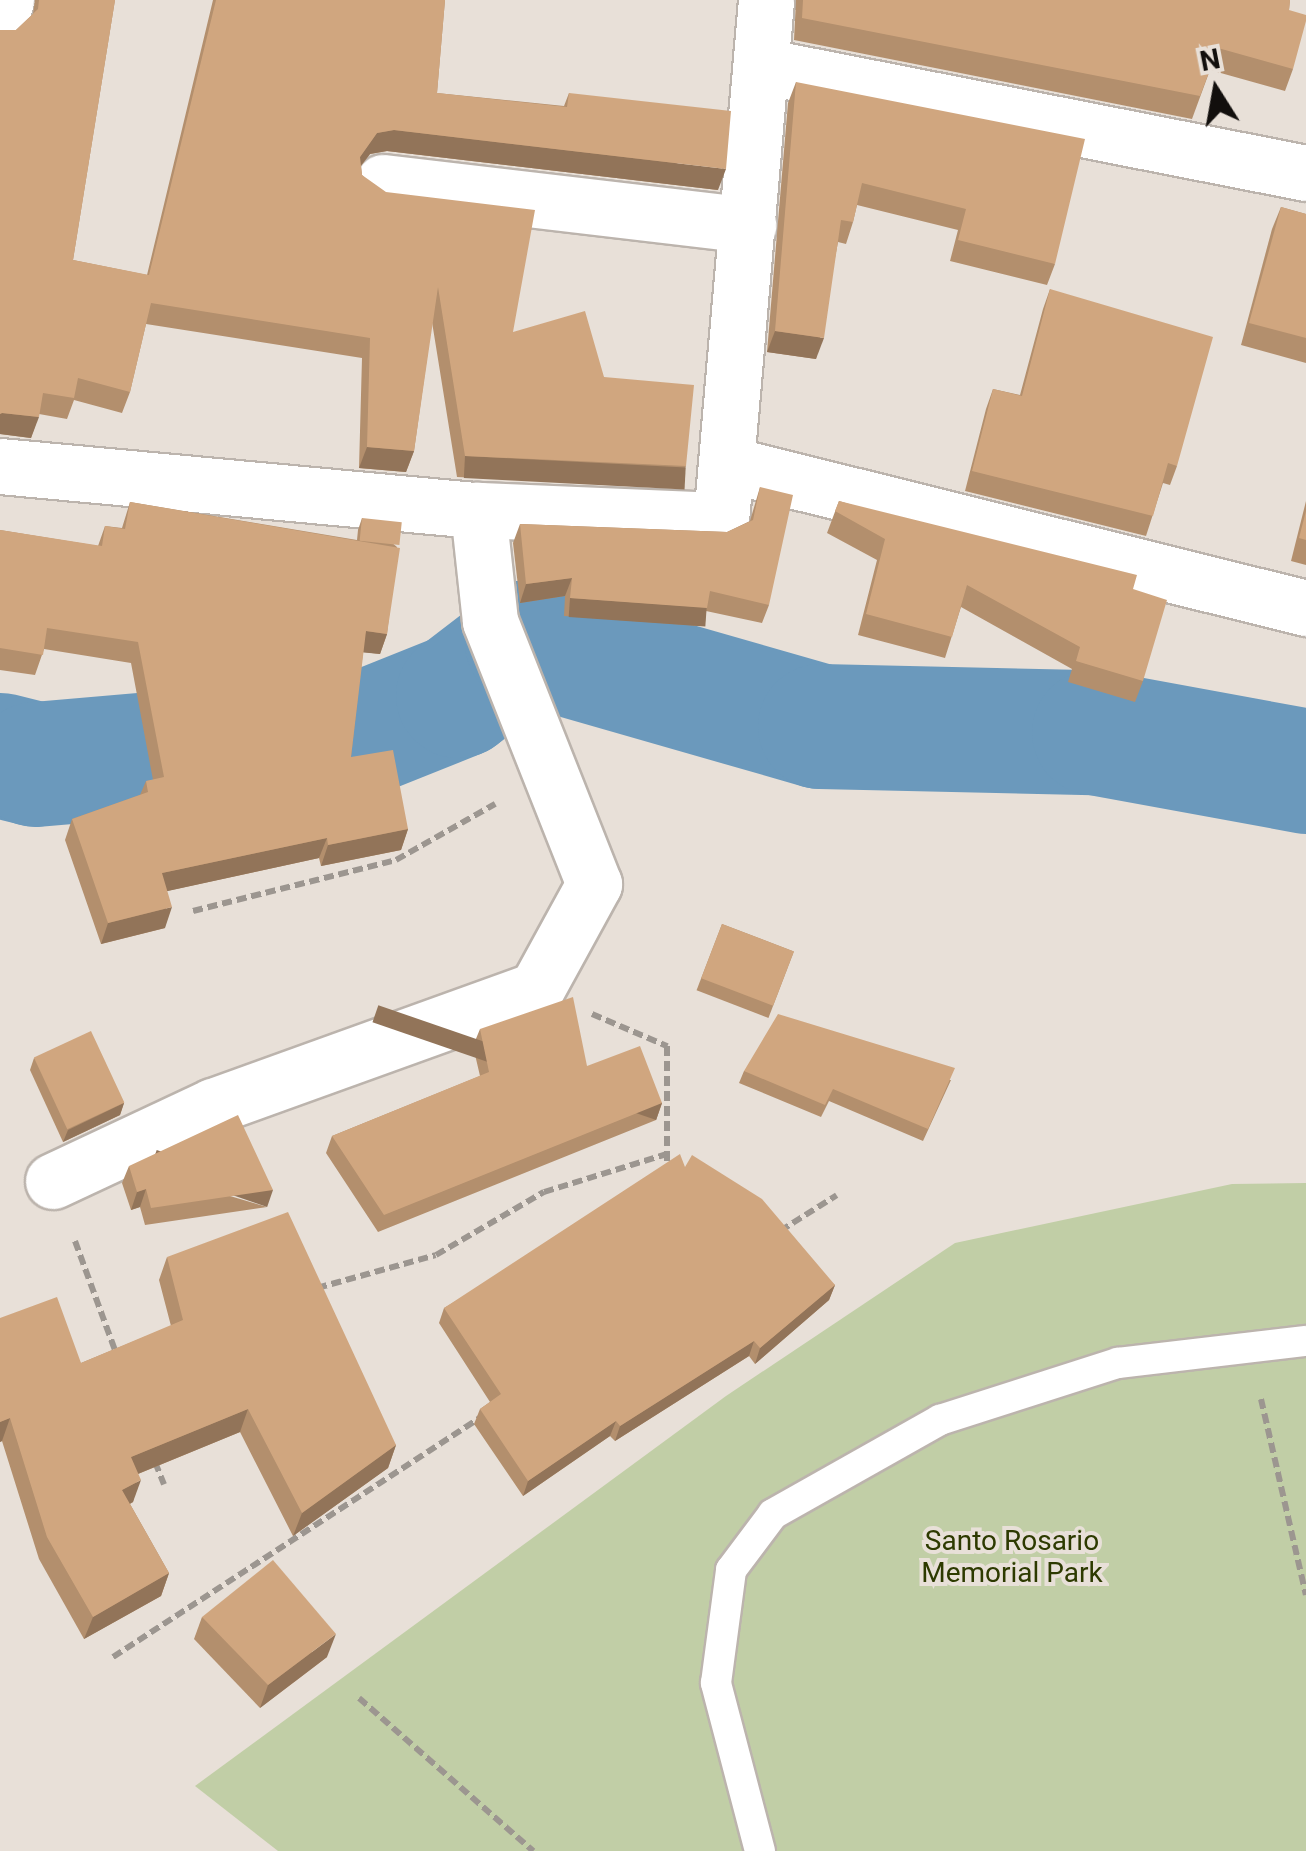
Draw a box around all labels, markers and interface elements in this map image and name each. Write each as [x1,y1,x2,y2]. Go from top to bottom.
north arrow [1166,40,1266,140]
text: N [1197,42,1223,78]
park label: Santo Rosario Memorial Park [921,1524,1103,1590]

